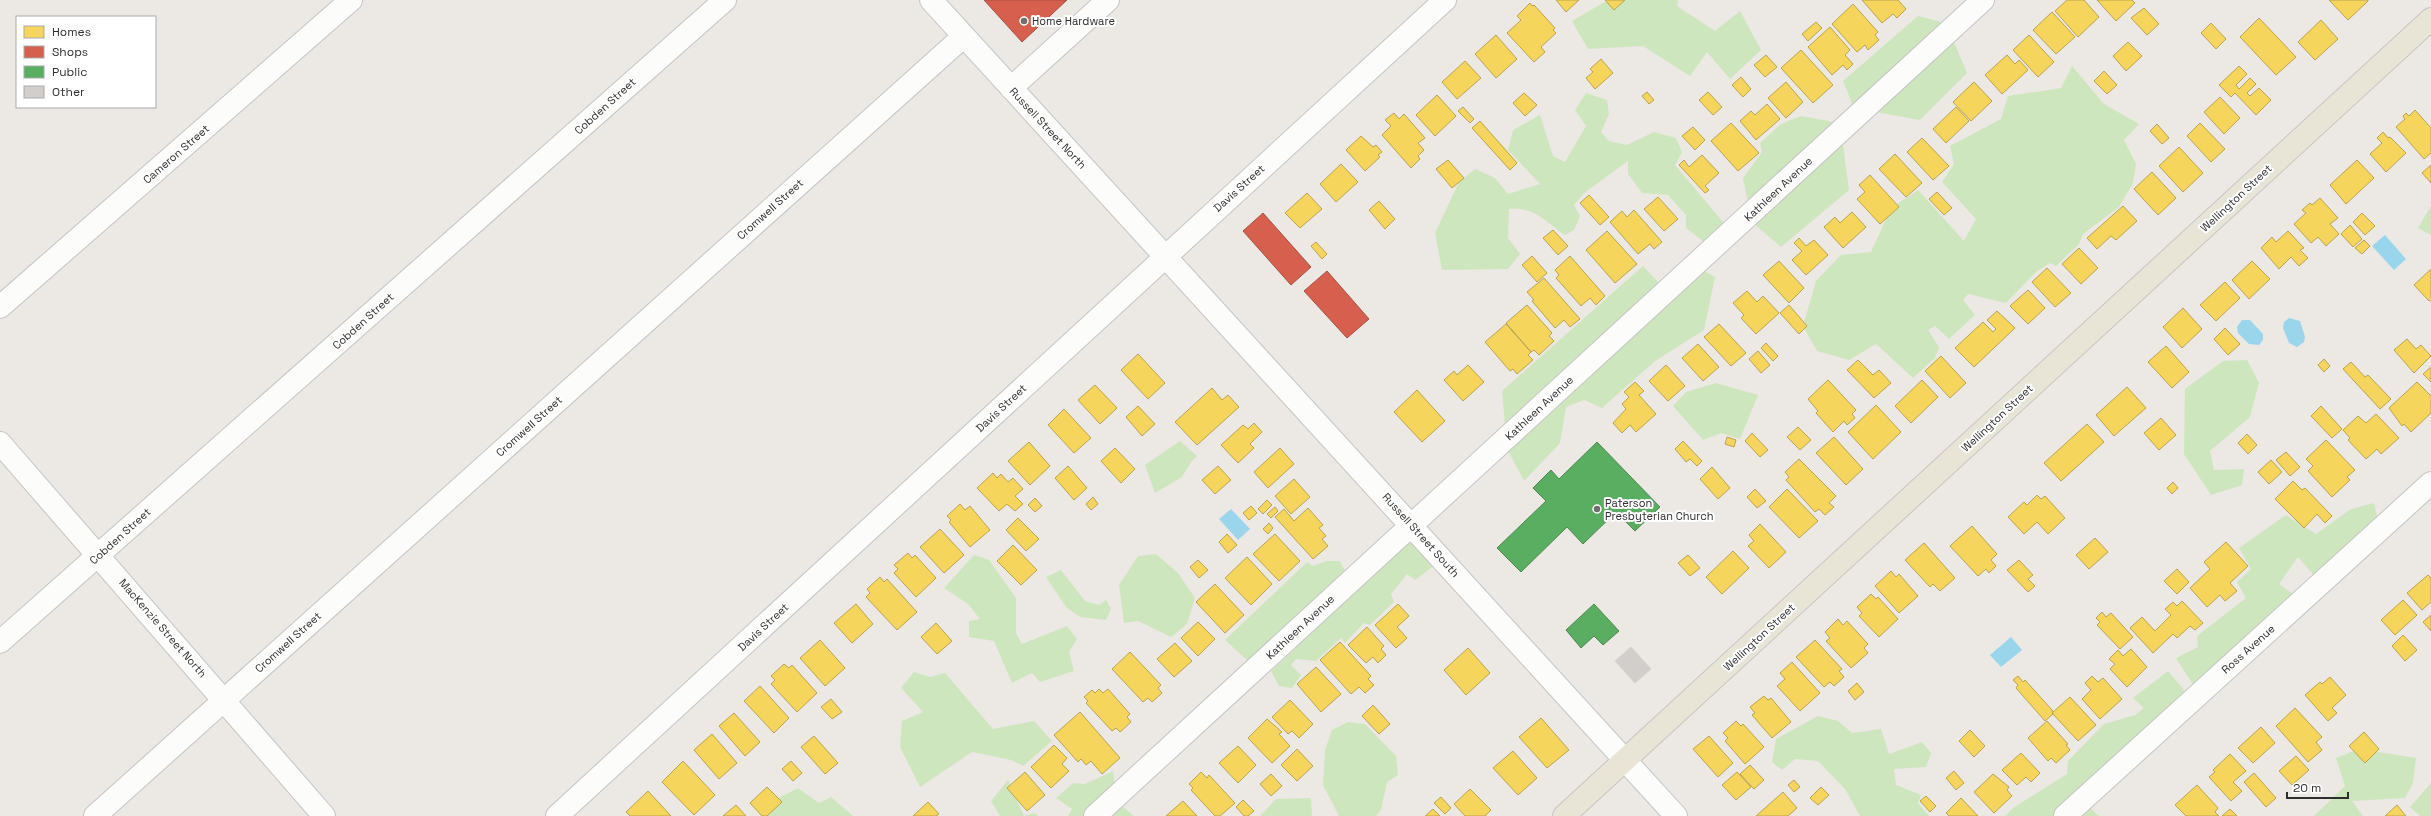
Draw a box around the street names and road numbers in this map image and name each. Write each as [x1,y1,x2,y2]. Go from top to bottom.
street label: Cobden Street [571,75,639,137]
street label: Russell Street North [1007,84,1089,172]
street label: Cameron Street [140,121,212,187]
street label: Kathleen Avenue [1741,154,1815,224]
street label: Davis Street [1210,161,1268,215]
street label: Wellington Street [2197,161,2275,235]
street label: Cromwell Street [734,176,806,242]
street label: Cobden Street [329,290,397,352]
street label: Kathleen Avenue [1502,373,1576,443]
street label: Davis Street [973,381,1029,435]
street label: Wellington Street [1958,381,2036,455]
street label: Cromwell Street [493,393,565,459]
street label: Russell Street South [1379,490,1463,580]
street label: Cobden Street [86,505,154,567]
street label: MacKenzie Street North [116,576,210,680]
street label: Kathleen Avenue [1263,592,1337,662]
street label: Davis Street [735,600,791,654]
street label: Wellington Street [1720,600,1798,674]
street label: Cromwell Street [252,609,324,675]
street label: Ross Avenue [2218,621,2278,677]

